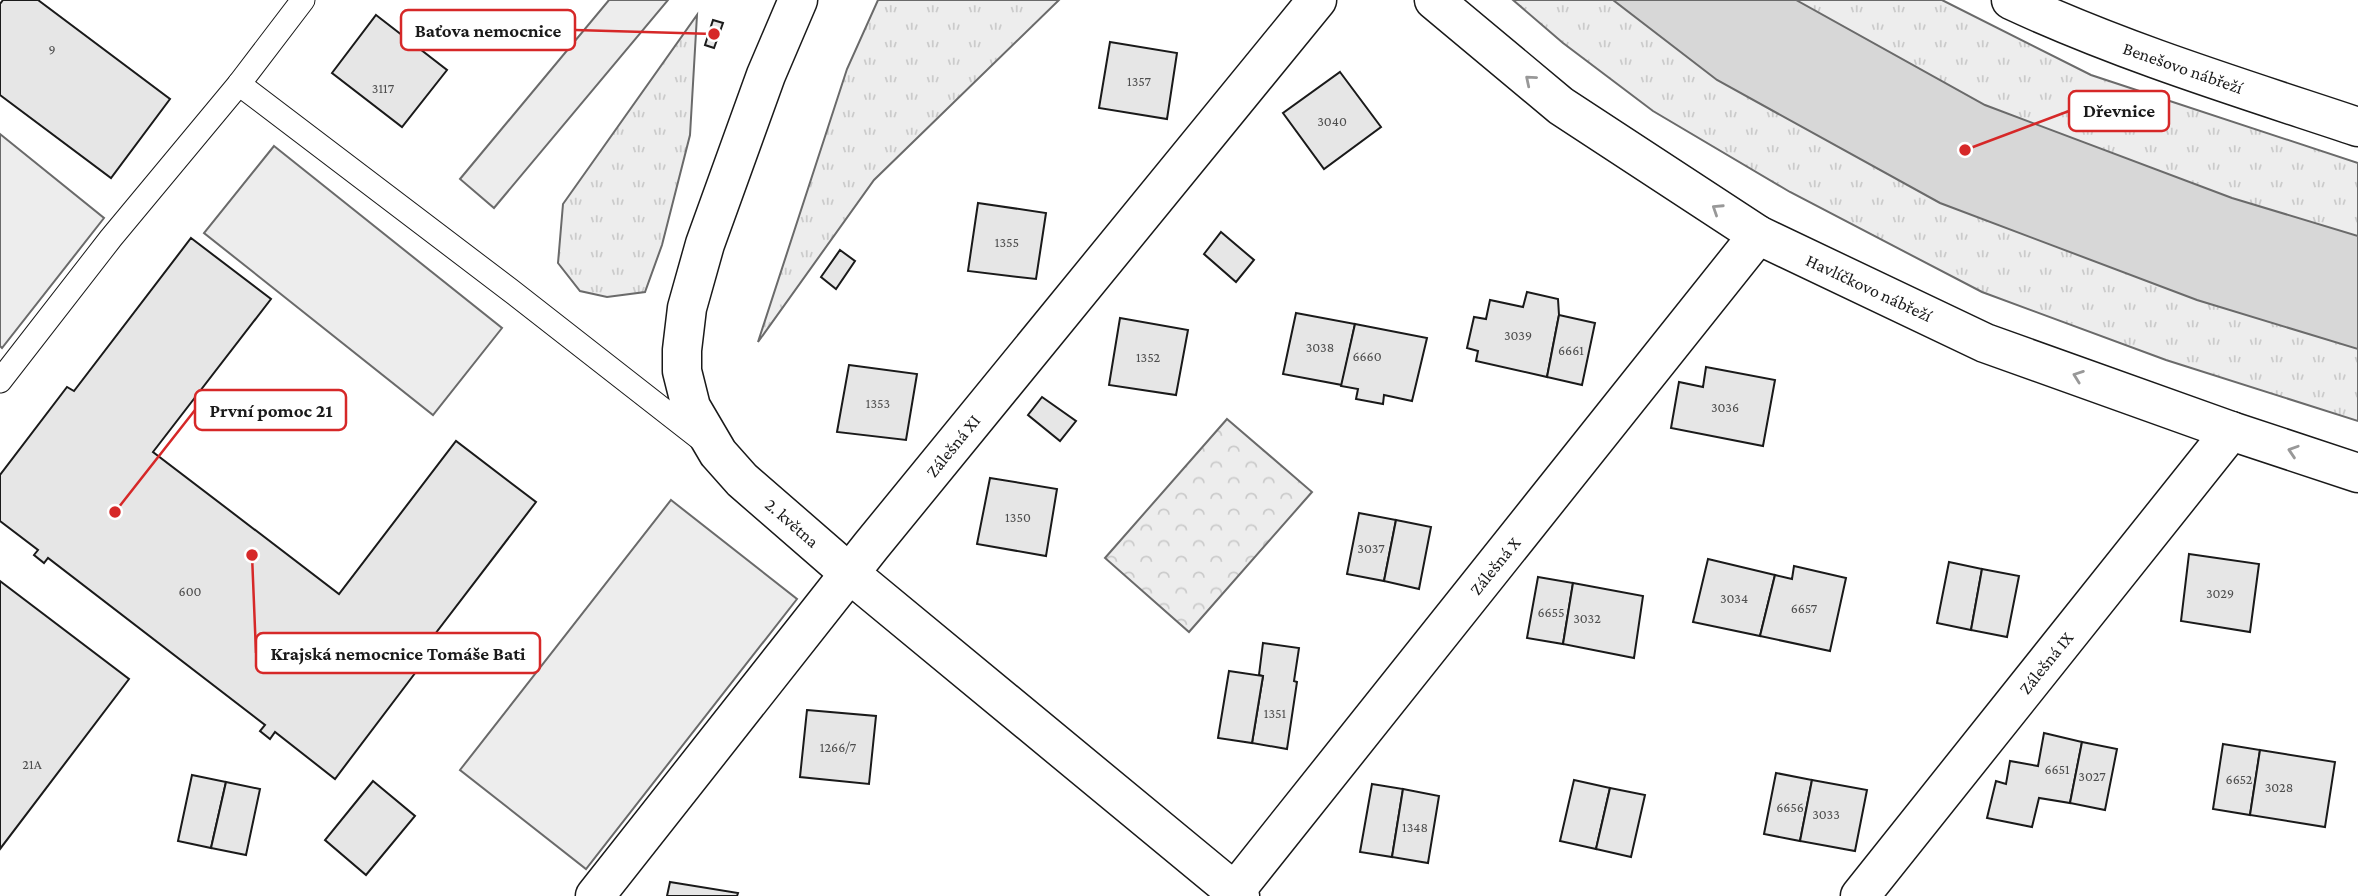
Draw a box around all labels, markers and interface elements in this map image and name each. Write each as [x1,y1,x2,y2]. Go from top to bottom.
callout: Baťova nemocnice [401,10,575,50]
text: Baťova nemocnice [415,20,561,41]
street label: Benešovo nábřeží [2121,38,2247,98]
house number: 9 [48,41,56,57]
house number: 1357 [1127,73,1152,89]
one-way arrow [1525,76,1537,89]
house number: 3117 [372,80,395,96]
callout: Dřevnice [2069,91,2169,131]
text: Dřevnice [2083,100,2155,121]
house number: 3040 [1317,113,1347,129]
one-way arrow [1712,204,1725,217]
house number: 1355 [995,234,1019,250]
street label: Havlíčkovo nábřeží [1803,250,1936,326]
house number: 3039 [1504,327,1532,343]
house number: 3038 [1306,339,1334,355]
house number: 6661 [1558,342,1584,358]
house number: 6660 [1352,348,1382,364]
house number: 1352 [1136,349,1160,365]
one-way arrow [2073,370,2085,384]
callout: První pomoc 21 [195,390,346,430]
house number: 1353 [866,395,890,411]
house number: 3036 [1711,399,1739,415]
text: První pomoc 21 [209,400,333,421]
street label: Zálešná XI [922,411,984,481]
one-way arrow [2288,445,2300,460]
street label: 2. května [761,494,823,552]
house number: 1350 [1005,509,1031,525]
street label: Zálešná X [1466,532,1525,599]
house number: 3037 [1357,540,1385,556]
house number: 600 [179,583,202,599]
house number: 3029 [2206,585,2234,601]
house number: 3034 [1720,590,1748,606]
house number: 6657 [1791,600,1818,616]
house number: 6655 [1537,604,1565,620]
house number: 3032 [1573,610,1601,626]
street label: Zálešná IX [2015,627,2078,698]
callout: Krajská nemocnice Tomáše Bati [256,633,540,673]
text: Krajská nemocnice Tomáše Bati [270,643,526,665]
house number: 1351 [1264,705,1287,721]
house number: 1266/7 [820,739,857,755]
house number: 21A [22,756,42,772]
house number: 6651 [2044,761,2070,777]
house number: 3027 [2078,768,2106,784]
house number: 6652 [2226,771,2253,787]
house number: 3028 [2265,779,2293,795]
house number: 6656 [1776,799,1804,815]
house number: 3033 [1812,806,1840,822]
house number: 1348 [1402,819,1428,835]

